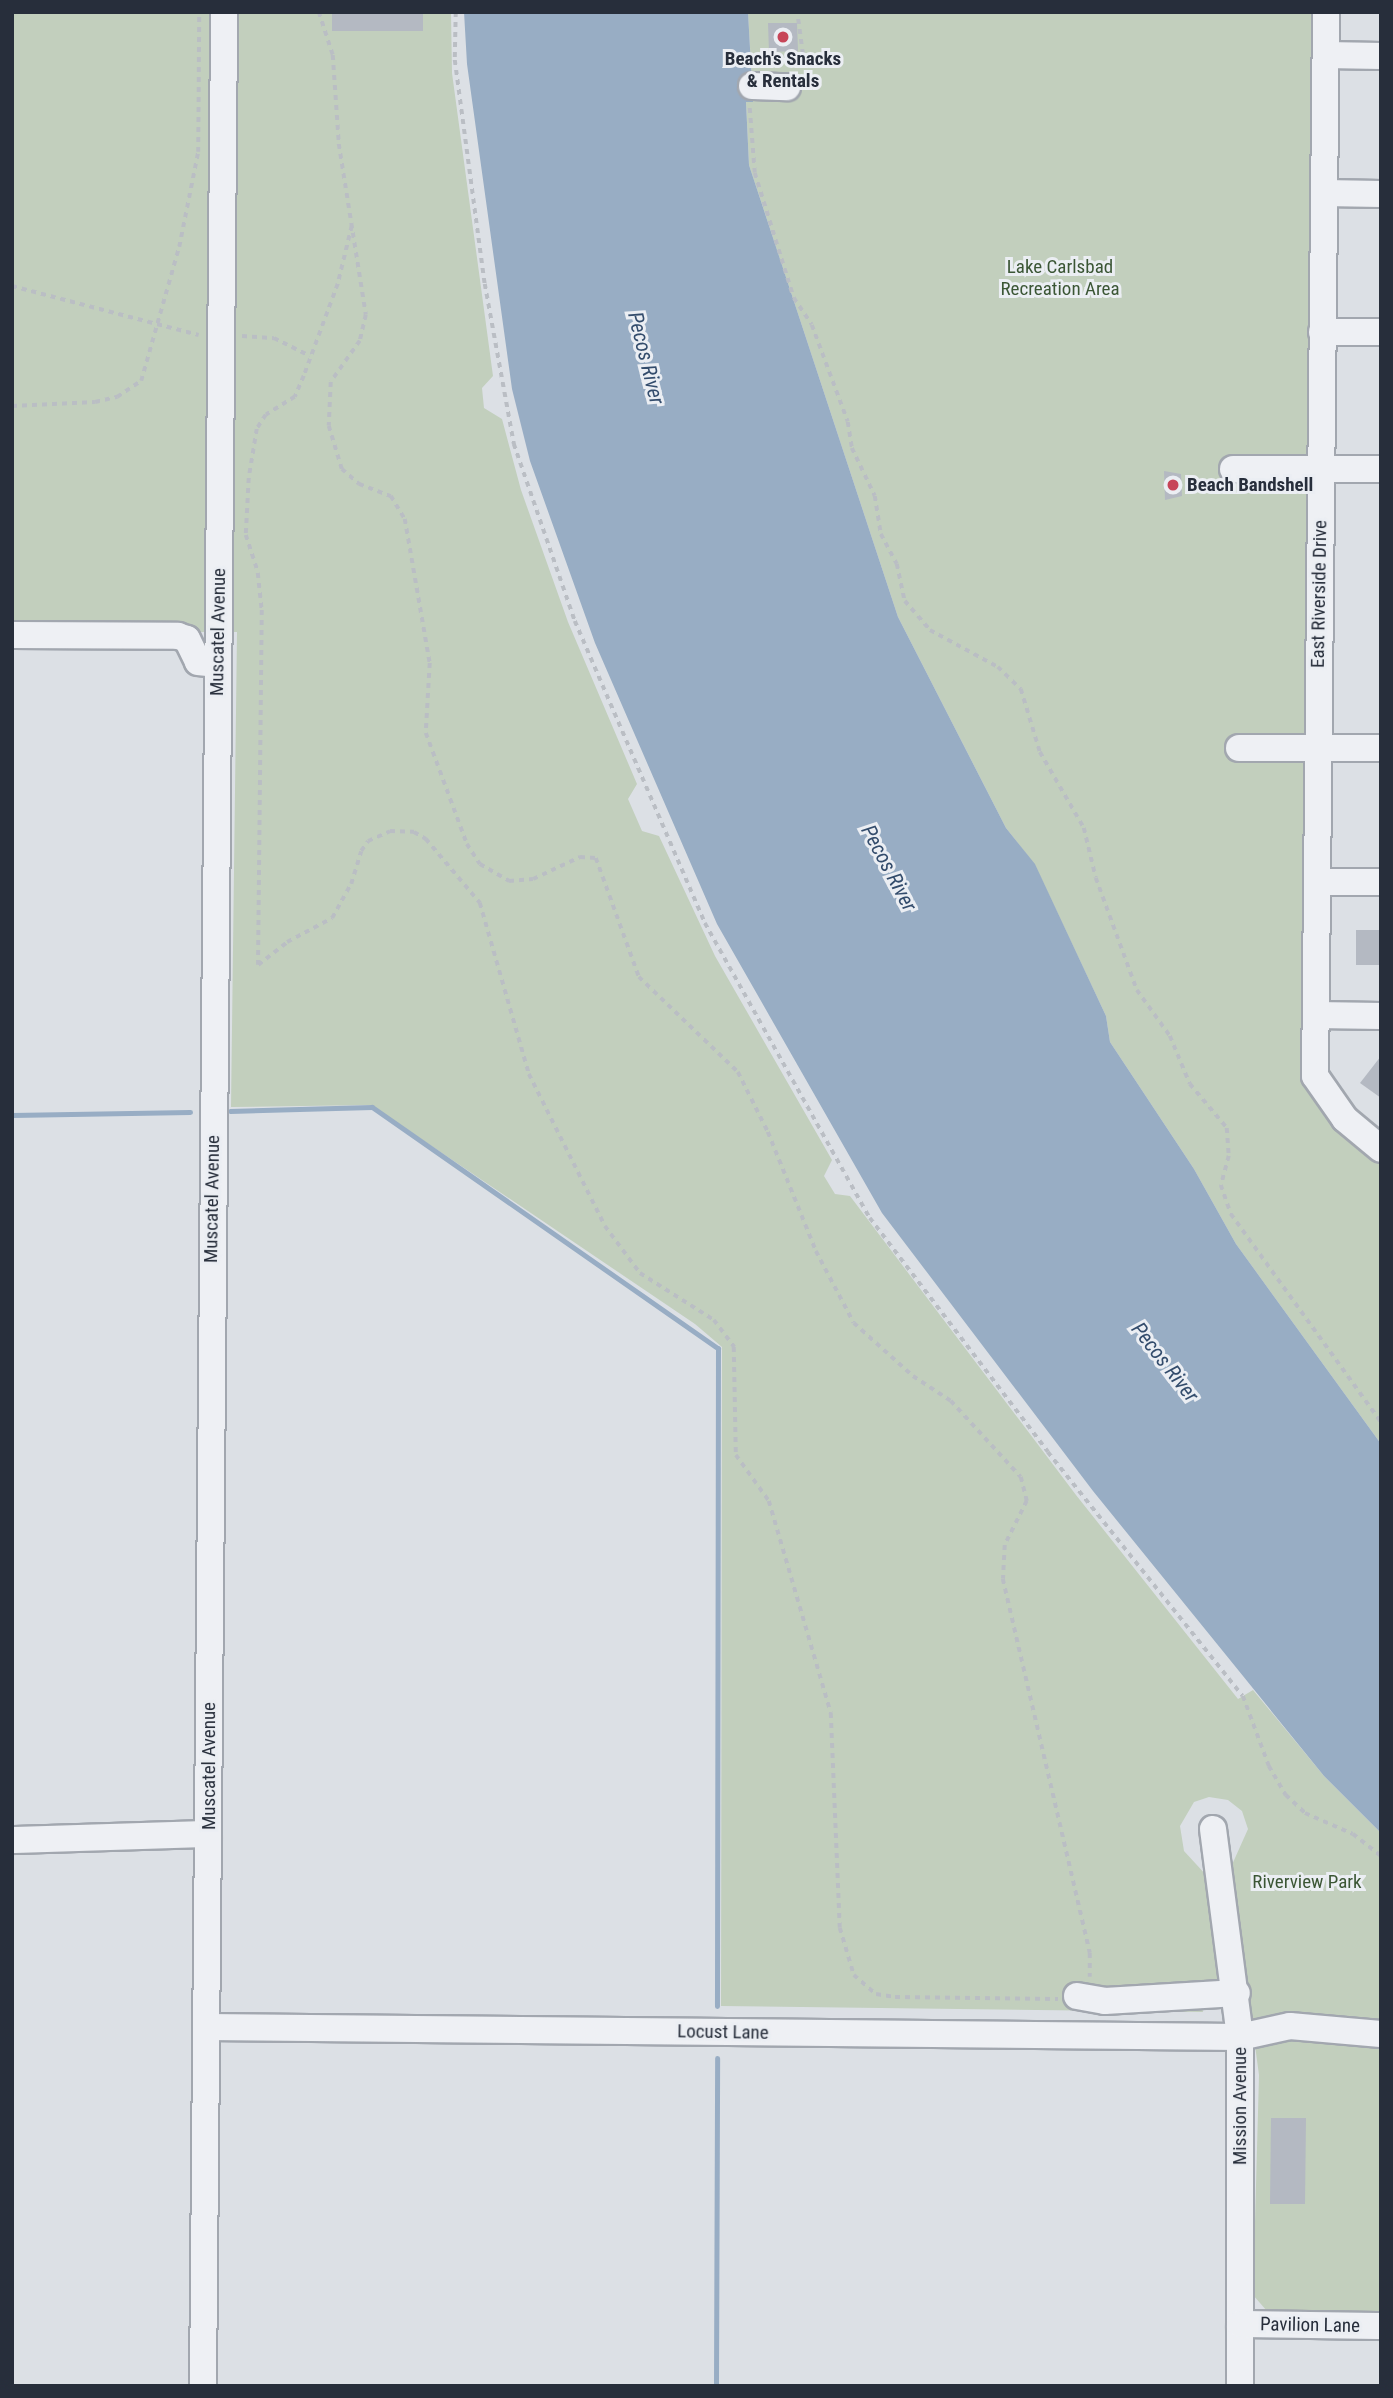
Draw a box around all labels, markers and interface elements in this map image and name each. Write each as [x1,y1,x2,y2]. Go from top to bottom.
marker: Beach's Snacks & Rentals [775,29,791,45]
place label: Beach's Snacks & Rentals [725,48,841,92]
park label: Lake Carlsbad Recreation Area [1000,256,1120,300]
water label: Pecos River [622,309,670,407]
place label: Beach Bandshell [1187,474,1313,496]
marker: Beach Bandshell [1165,477,1181,493]
street label: East Riverside Drive [1306,520,1332,668]
street label: Muscatel Avenue [205,568,231,696]
water label: Pecos River [856,820,922,916]
street label: Muscatel Avenue [199,1135,225,1263]
water label: Pecos River [1126,1317,1204,1407]
street label: Muscatel Avenue [198,1702,220,1830]
park label: Riverview Park [1252,1871,1362,1893]
street label: Locust Lane [677,2020,769,2044]
street label: Mission Avenue [1229,2047,1251,2165]
street label: Pavilion Lane [1260,2313,1360,2337]

